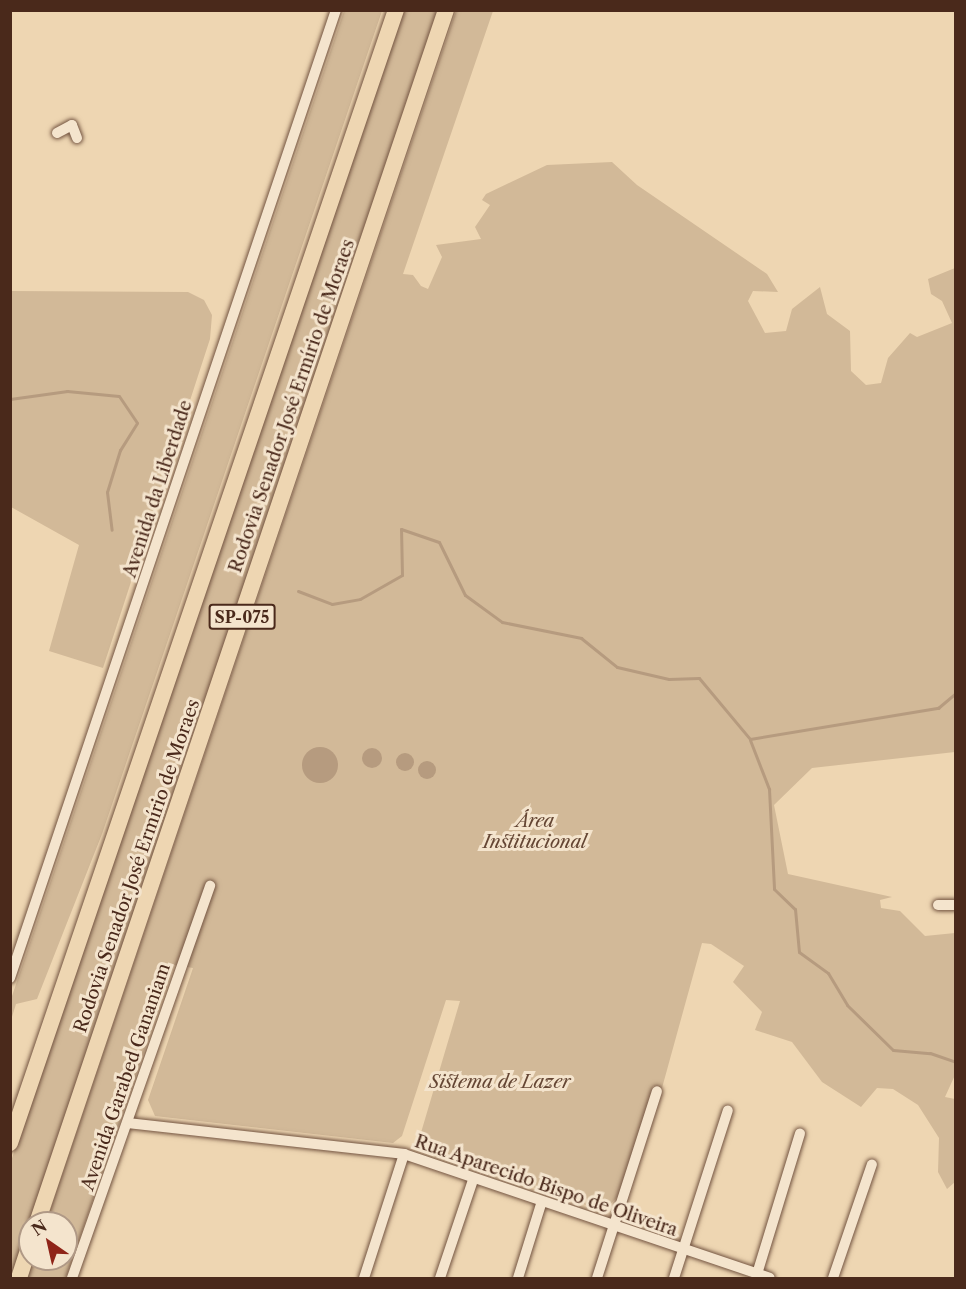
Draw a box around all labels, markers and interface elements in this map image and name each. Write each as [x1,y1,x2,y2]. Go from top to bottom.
street label: Rodovia Senador José Ermírio de Moraes [225,236,359,576]
street label: Avenida da Liberdade [119,397,197,581]
road number: SP-075 [208,604,276,630]
street label: Rodovia Senador José Ermírio de Moraes [70,696,204,1036]
park label: Área Institucional [483,811,587,854]
street label: Avenida Garabed Gananiam [77,960,175,1194]
park label: Sistema de Lazer [429,1071,571,1093]
street label: Rua Aparecido Bispo de Oliveira [411,1131,681,1241]
north arrow [18,1211,78,1271]
text: N [28,1216,50,1240]

